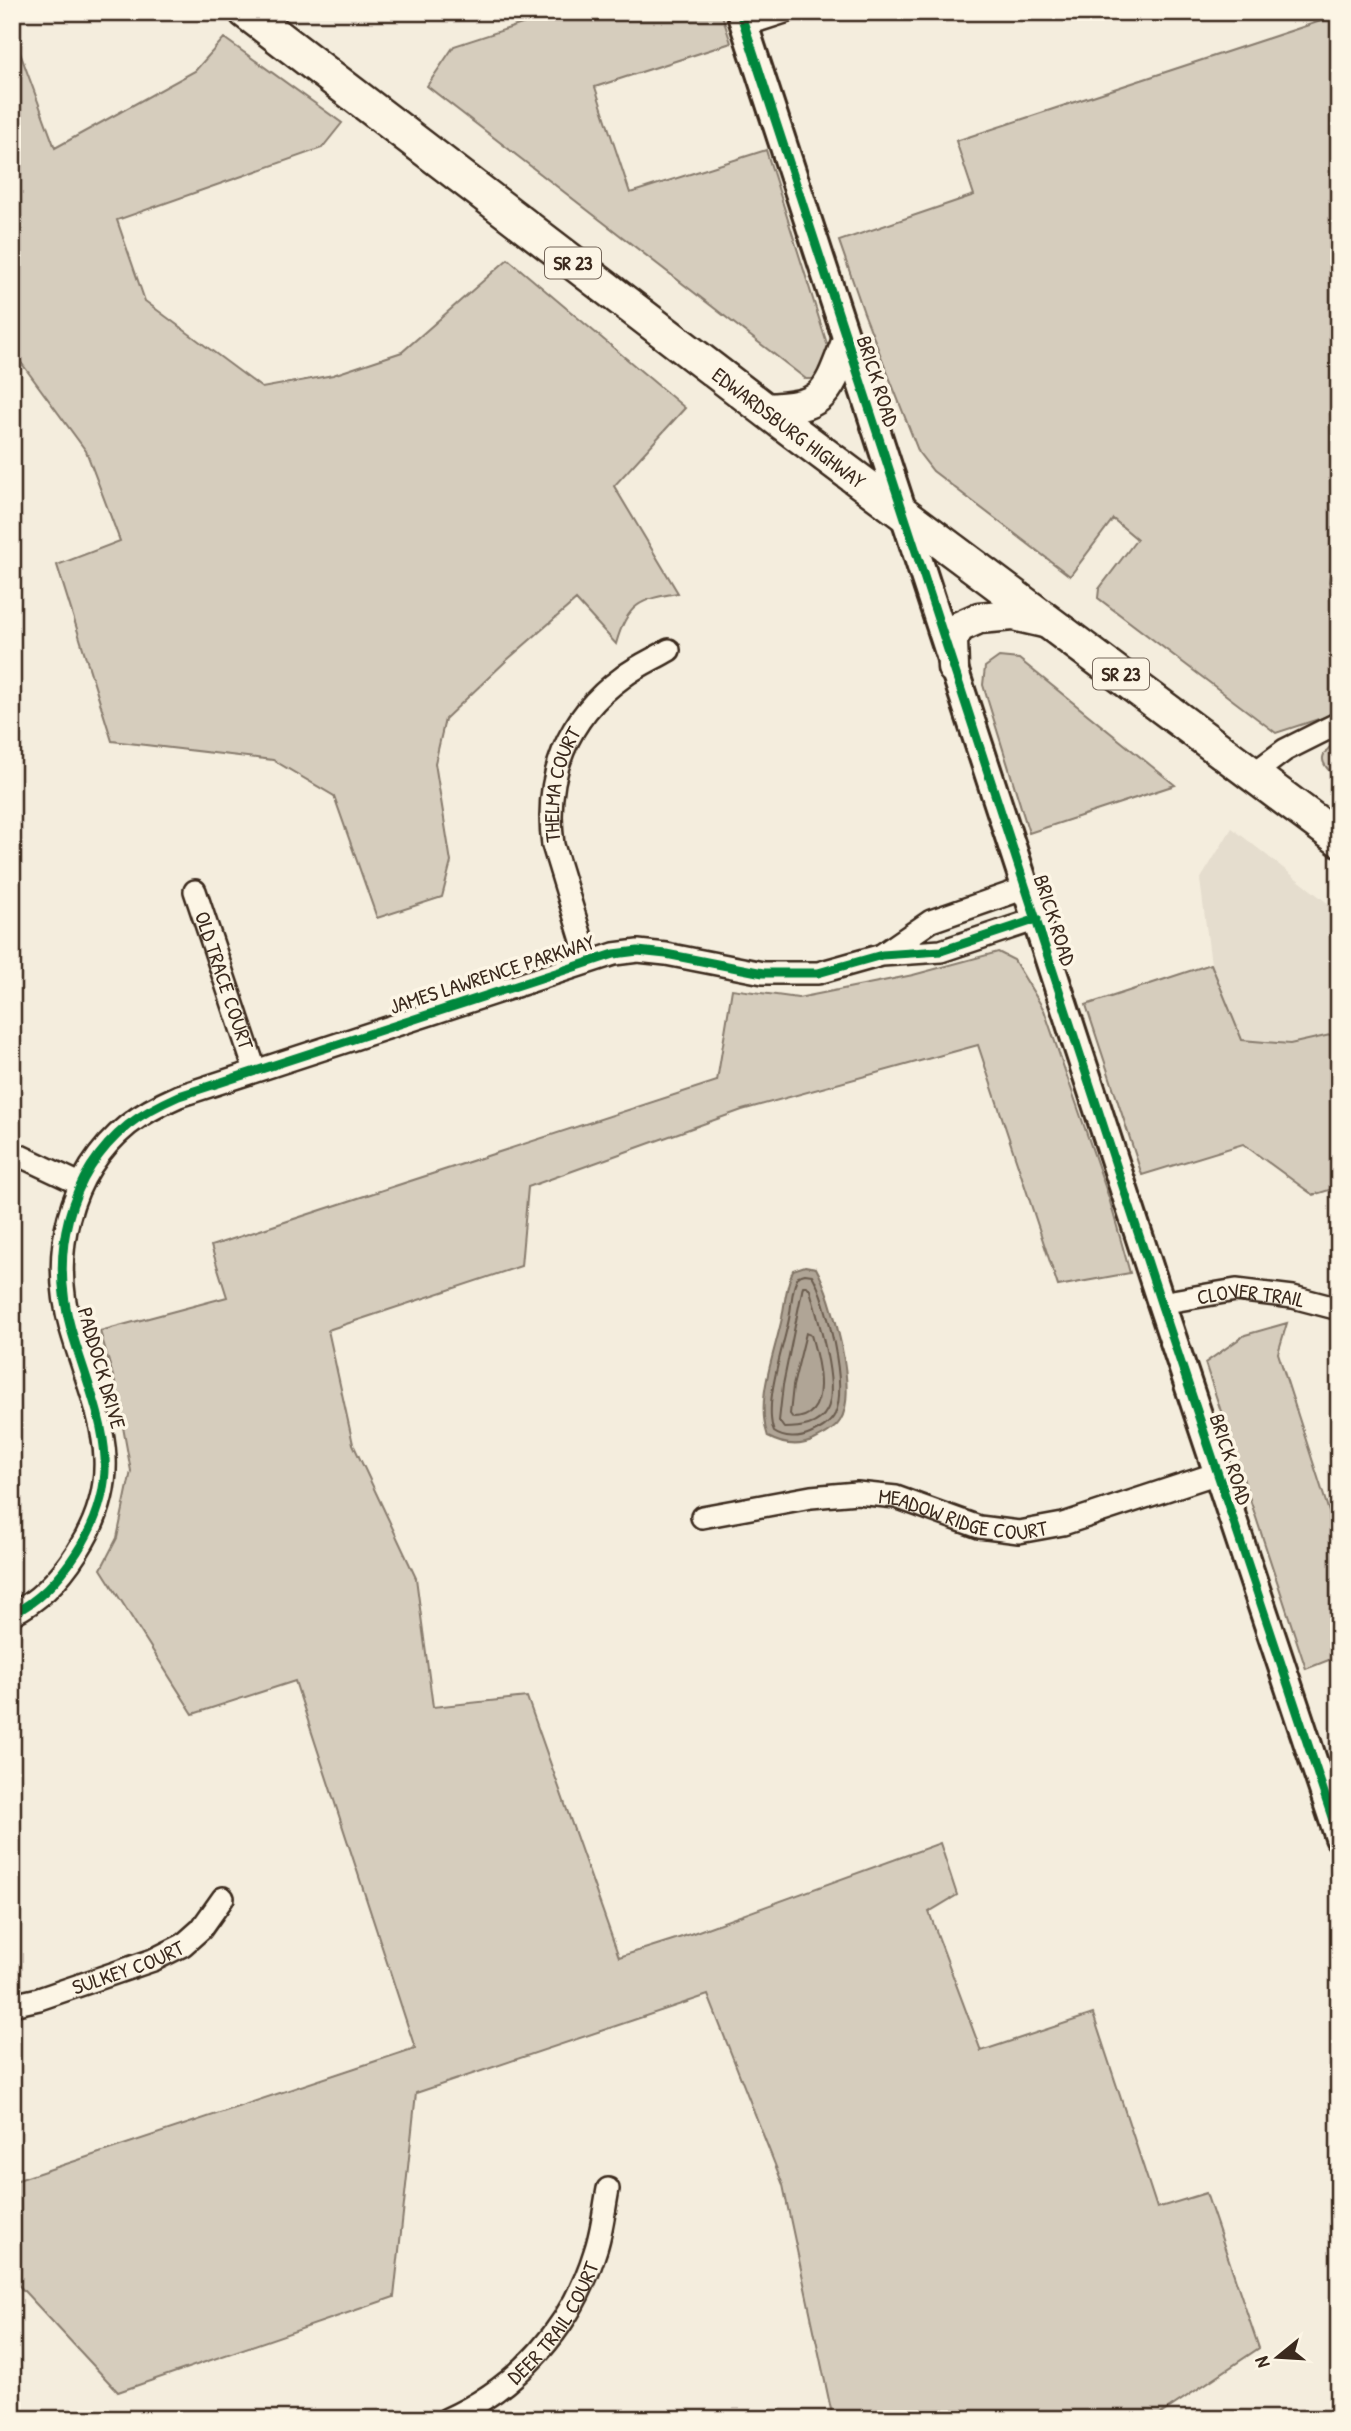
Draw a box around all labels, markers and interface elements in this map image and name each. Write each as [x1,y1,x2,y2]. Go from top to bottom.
road number: SR 23 [545,247,601,278]
street label: BRICK ROAD [850,332,906,430]
street label: EDWARDSBURG HIGHWAY [707,360,873,496]
road number: SR 23 [1093,659,1149,690]
street label: THELMA COURT [537,720,588,844]
street label: BRICK ROAD [1027,871,1083,969]
street label: OLD TRACE COURT [188,907,262,1054]
street label: JAMES LAWRENCE PARKWAY [386,927,599,1021]
street label: CLOVER TRAIL [1195,1275,1308,1314]
street label: PADDOCK DRIVE [71,1304,133,1432]
street label: BRICK ROAD [1203,1410,1259,1508]
street label: MEADOW RIDGE COURT [877,1481,1051,1547]
street label: SULKEY COURT [68,1932,190,2001]
street label: DEER TRAIL COURT [501,2256,606,2390]
north arrow [1242,2322,1312,2392]
text: N [1248,2353,1276,2371]

